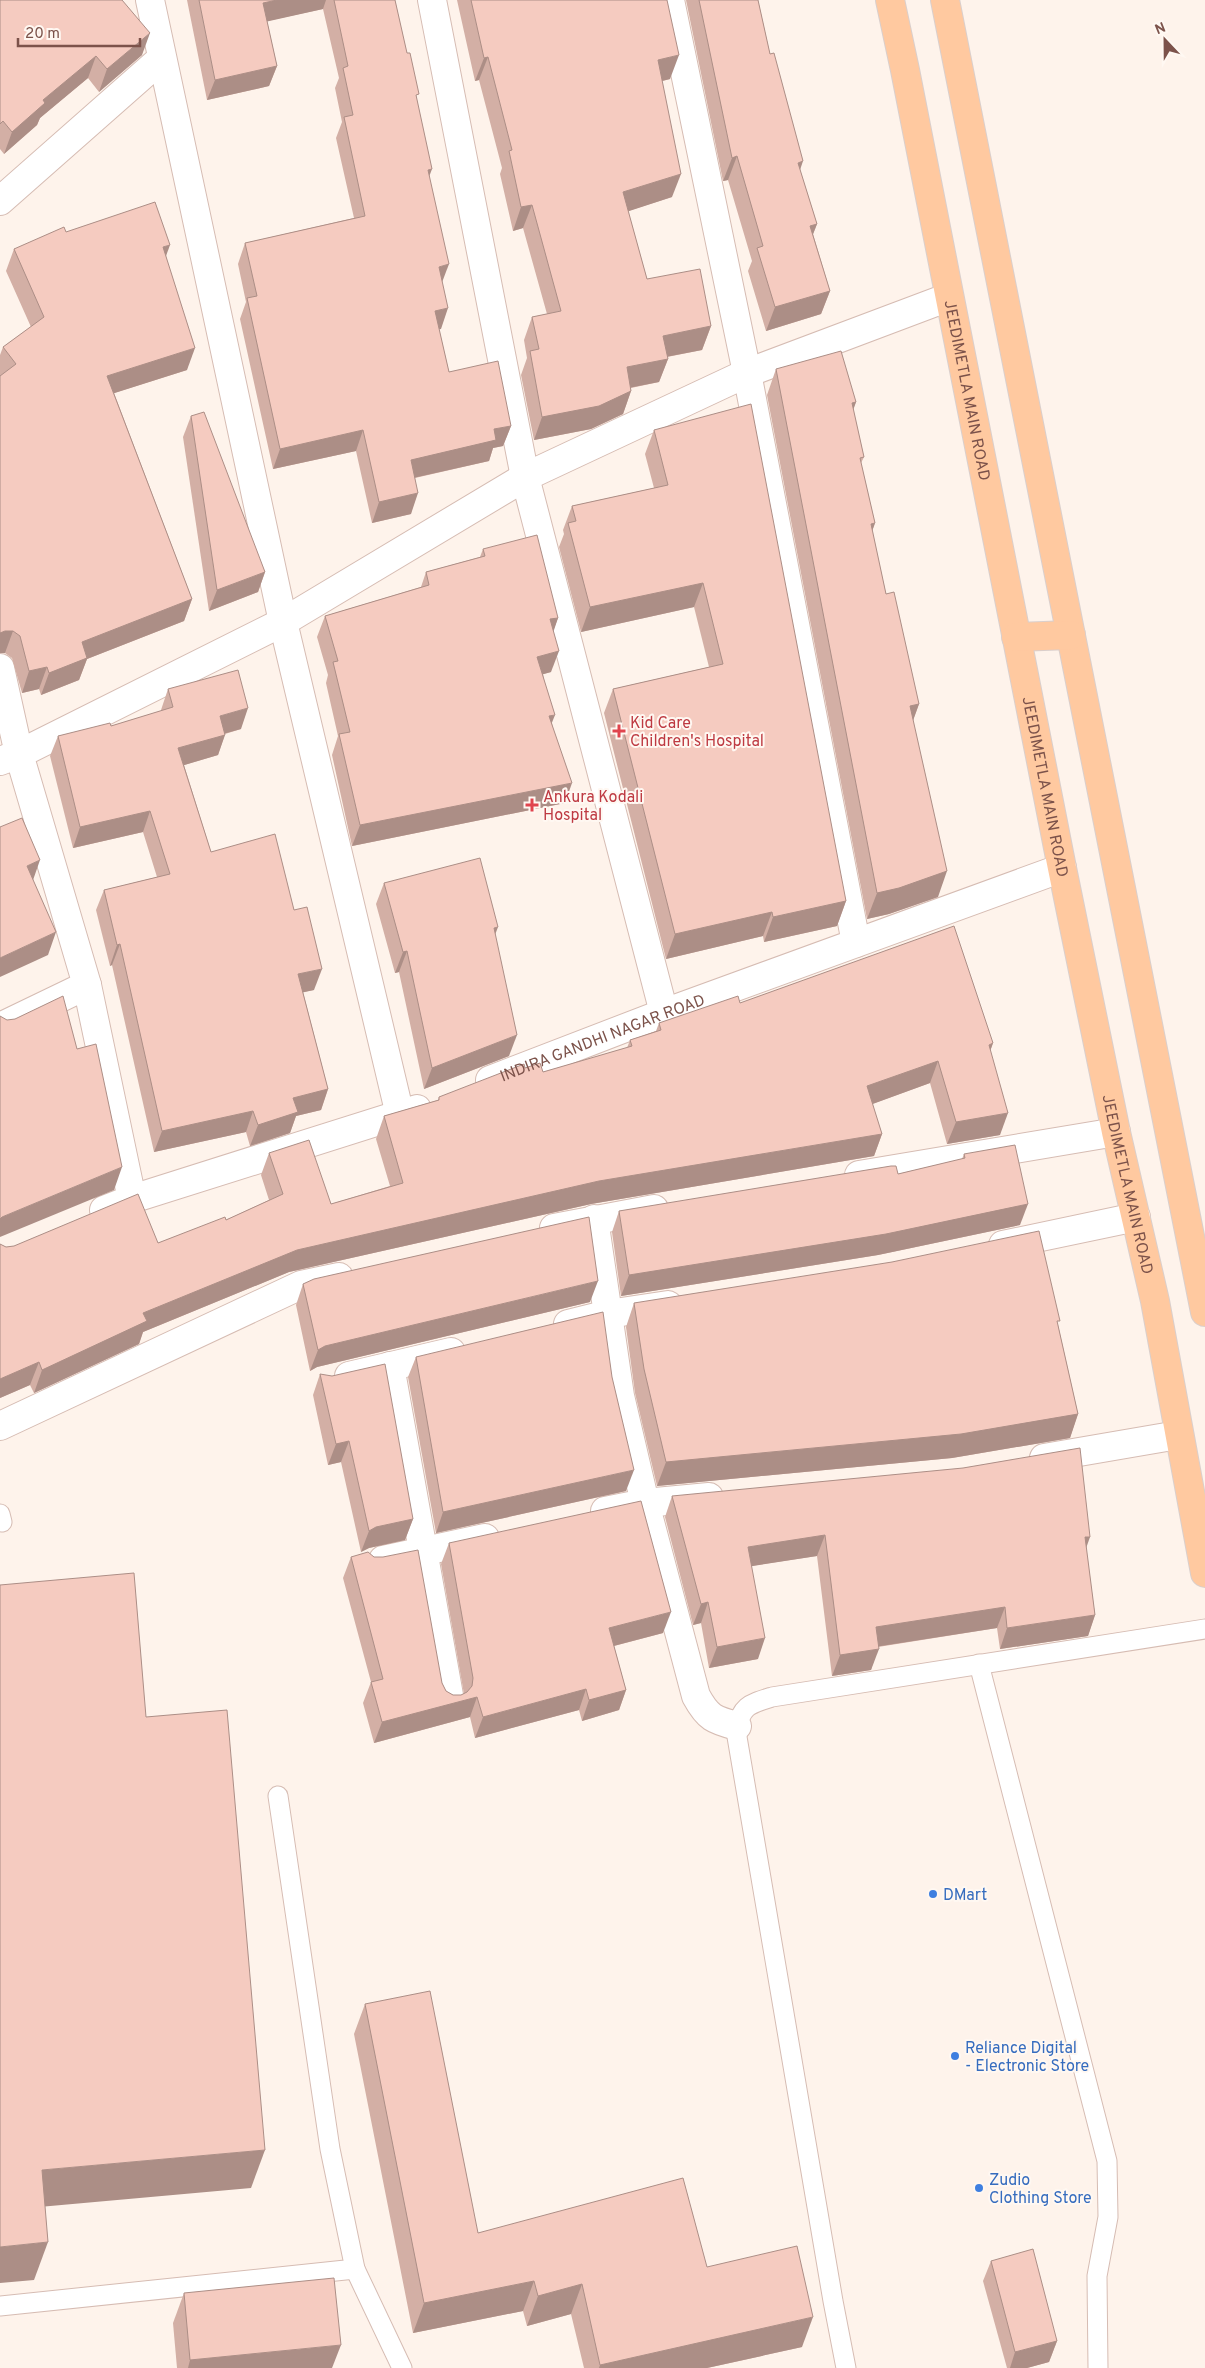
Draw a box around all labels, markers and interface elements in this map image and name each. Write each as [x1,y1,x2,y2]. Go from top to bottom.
scale bar [18,15,140,47]
north arrow [1140,15,1190,65]
text: N [1153,20,1169,39]
text: 20 m [25,25,60,44]
street label: JEEDIMETLA MAIN ROAD [939,299,994,483]
street label: JEEDIMETLA MAIN ROAD [1016,695,1072,879]
place label: Kid Care Children's Hospital [630,714,764,752]
marker: Kid Care Children's Hospital [612,724,626,738]
place label: Ankura Kodali Hospital [543,788,643,826]
marker: Ankura Kodali Hospital [525,798,539,812]
street label: INDIRA GANDHI NAGAR ROAD [497,991,708,1087]
street label: JEEDIMETLA MAIN ROAD [1097,1093,1157,1276]
place label: DMart [943,1886,987,1906]
marker: DMart [927,1888,939,1900]
place label: Reliance Digital - Electronic Store [965,2039,1089,2077]
marker: Reliance Digital - Electronic Store [949,2050,961,2062]
place label: Zudio Clothing Store [989,2171,1092,2209]
marker: Zudio Clothing Store [973,2182,985,2194]

